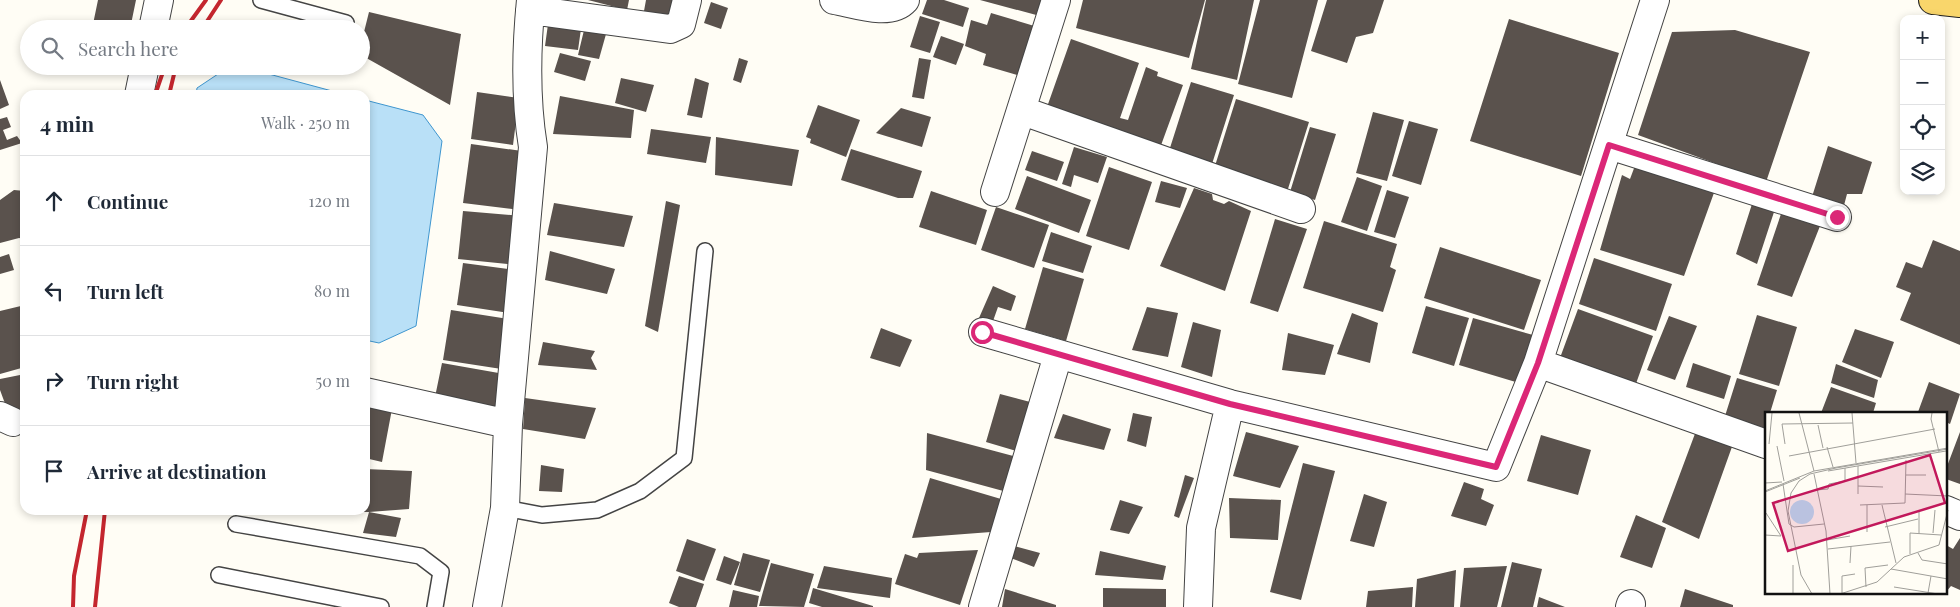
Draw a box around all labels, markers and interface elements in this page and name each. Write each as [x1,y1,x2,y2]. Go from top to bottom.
map controls [1900,15,1945,195]
button: + [1900,15,1945,60]
search box [20,20,370,75]
icon: search [38,34,66,62]
text: Search here [78,35,178,61]
button: − [1900,60,1945,105]
button: locate [1900,105,1945,150]
text: 4 min [40,109,94,137]
text: Walk · 250 m [261,112,350,133]
button: layers [1900,150,1945,195]
icon: ahead [40,187,68,215]
text: Continue [87,188,168,214]
text: 120 m [309,190,350,211]
route end [1826,206,1849,229]
icon: left [40,277,68,305]
text: Turn left [87,278,164,304]
text: 80 m [314,280,350,301]
route start [971,321,994,344]
icon: right [40,367,68,395]
text: Turn right [87,368,179,394]
text: 50 m [316,370,350,391]
inset map [1765,412,1948,594]
icon: arrive [40,457,68,485]
text: Arrive at destination [87,458,267,484]

